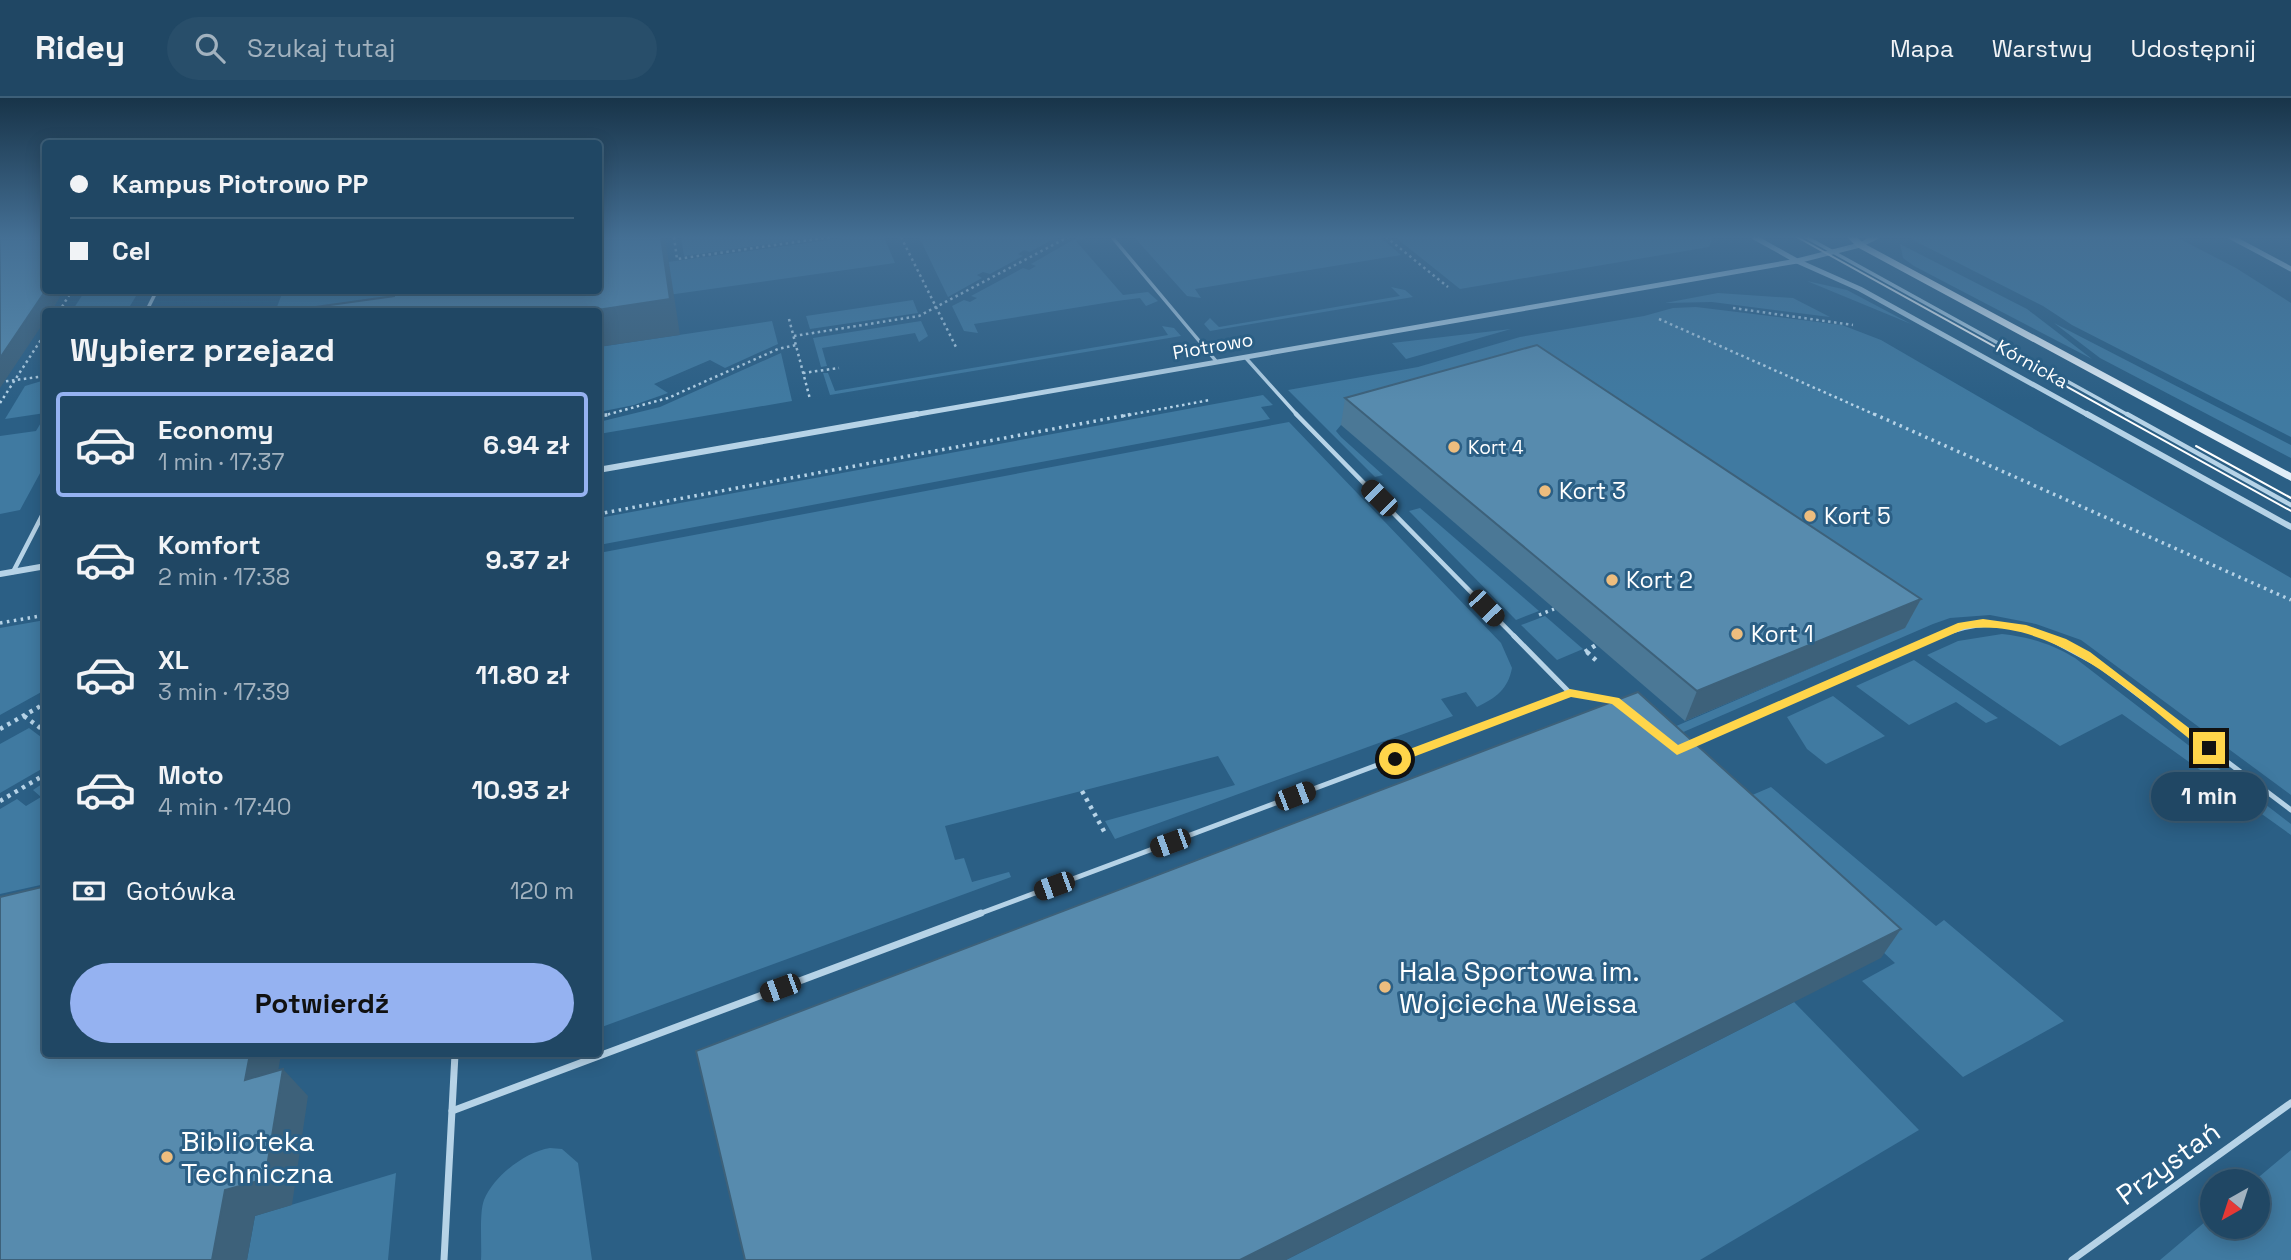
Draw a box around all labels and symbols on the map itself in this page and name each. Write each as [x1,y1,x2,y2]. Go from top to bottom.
street label: Piotrowo [1171,327,1255,365]
street label: Kórnicka [1992,334,2073,394]
place label: Kort 4 [1468,435,1524,460]
marker: Kort 4 [1446,439,1462,455]
car [1357,476,1402,520]
place label: Kort 3 [1559,476,1626,506]
marker: Kort 3 [1537,483,1553,499]
place label: Kort 5 [1824,501,1891,531]
marker: Kort 5 [1802,508,1818,524]
place label: Kort 2 [1626,565,1693,595]
marker: Kort 2 [1604,572,1620,588]
car [1464,586,1509,630]
place label: Kort 1 [1751,619,1814,649]
marker: Kort 1 [1729,626,1745,642]
route end [2193,732,2225,764]
route start [1379,743,1411,775]
callout: 1 min [2151,772,2267,822]
car [1272,779,1319,813]
car [1147,826,1194,860]
car [1031,869,1078,903]
place label: Hala Sportowa im. Wojciecha Weissa [1399,953,1640,1021]
car [757,971,804,1005]
marker: Hala Sportowa im. Wojciecha Weissa [1377,979,1393,995]
street label: Przystań [2109,1113,2227,1213]
place label: Biblioteka Techniczna [181,1123,333,1191]
marker: Biblioteka Techniczna [159,1149,175,1165]
north arrow [2200,1169,2270,1239]

